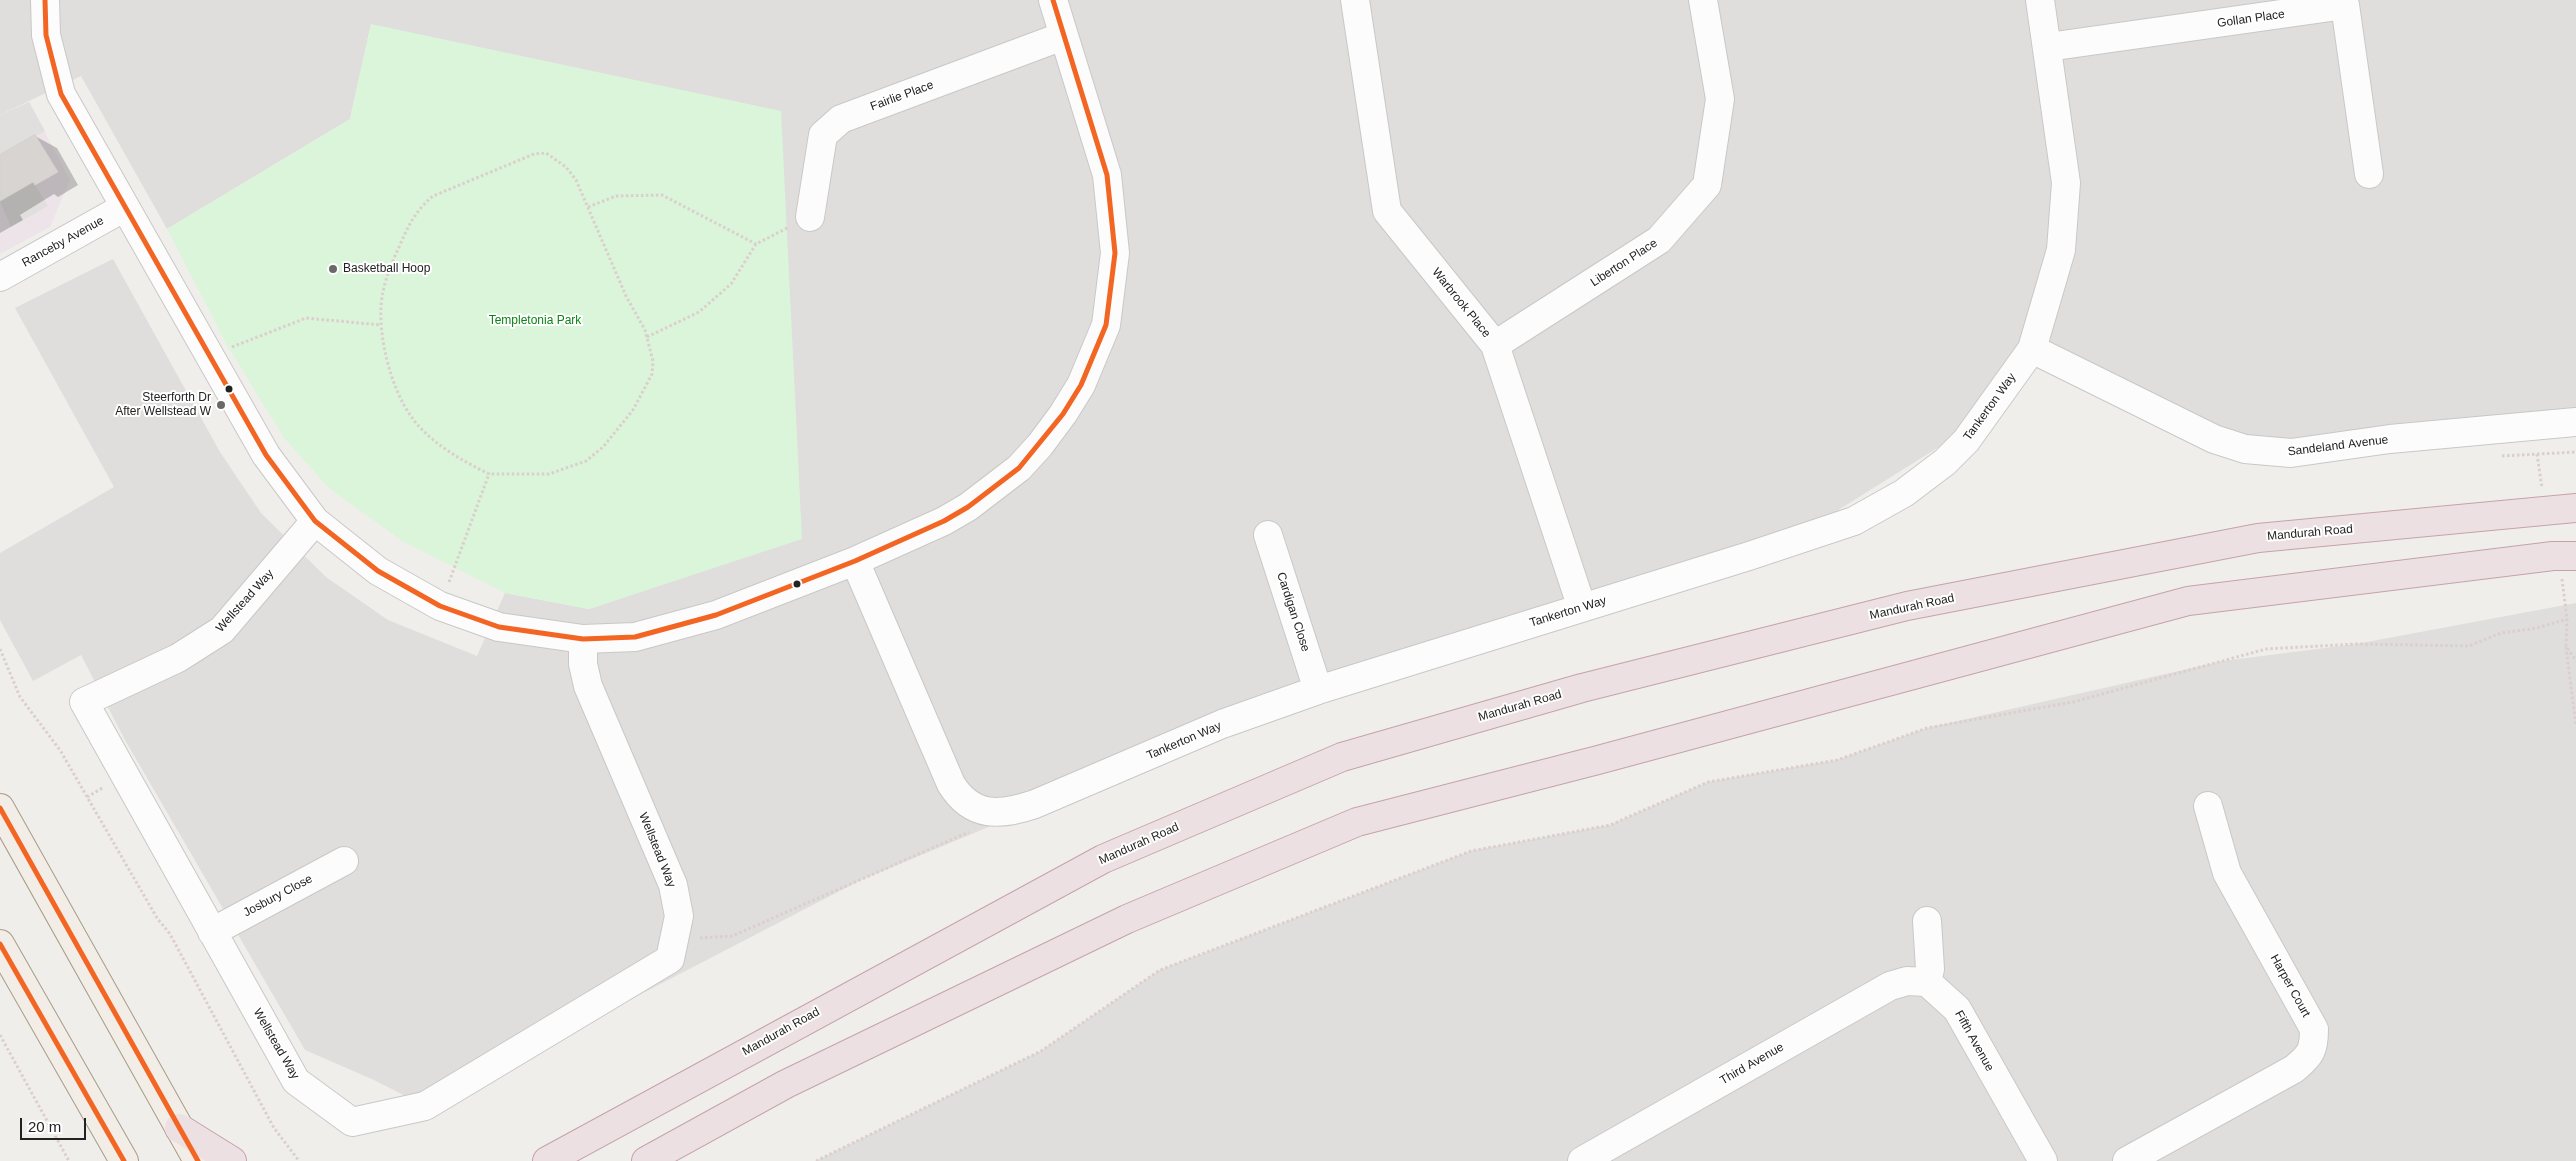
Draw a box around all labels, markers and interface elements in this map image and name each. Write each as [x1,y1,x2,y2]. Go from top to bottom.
street label: Gollan Place [2216,7,2286,31]
street label: Fairlie Place [869,78,935,114]
street label: Ranceby Avenue [20,214,106,270]
street label: Liberton Place [1588,236,1660,290]
place label: Basketball Hoop [343,262,430,276]
marker: Basketball Hoop [327,263,339,275]
street label: Warbrook Place [1429,265,1493,341]
park label: Templetonia Park [489,314,581,328]
street label: Tankerton Way [1961,371,2019,443]
unlabelled marker [224,384,234,394]
place label: Steerforth Dr After Wellstead W [115,391,211,419]
marker: Steerforth Dr After Wellstead W [215,399,227,411]
street label: Sandeland Avenue [2287,433,2389,459]
street label: Mandurah Road [2267,522,2353,544]
street label: Wellstead Way [213,567,277,635]
street label: Cardigan Close [1273,570,1313,654]
unlabelled marker [792,579,802,589]
street label: Mandurah Road [1868,591,1956,623]
street label: Tankerton Way [1528,593,1608,631]
street label: Mandurah Road [1477,687,1563,725]
street label: Tankerton Way [1145,719,1223,763]
street label: Wellstead Way [635,811,679,889]
street label: Mandurah Road [1097,820,1181,868]
street label: Josbury Close [241,872,315,920]
street label: Harper Court [2267,952,2313,1020]
street label: Mandurah Road [740,1005,822,1059]
street label: Wellstead Way [250,1006,302,1082]
street label: Fifth Avenue [1951,1008,1997,1074]
street label: Third Avenue [1718,1040,1786,1088]
scale bar [22,1108,89,1140]
text: 20 m [28,1118,61,1135]

